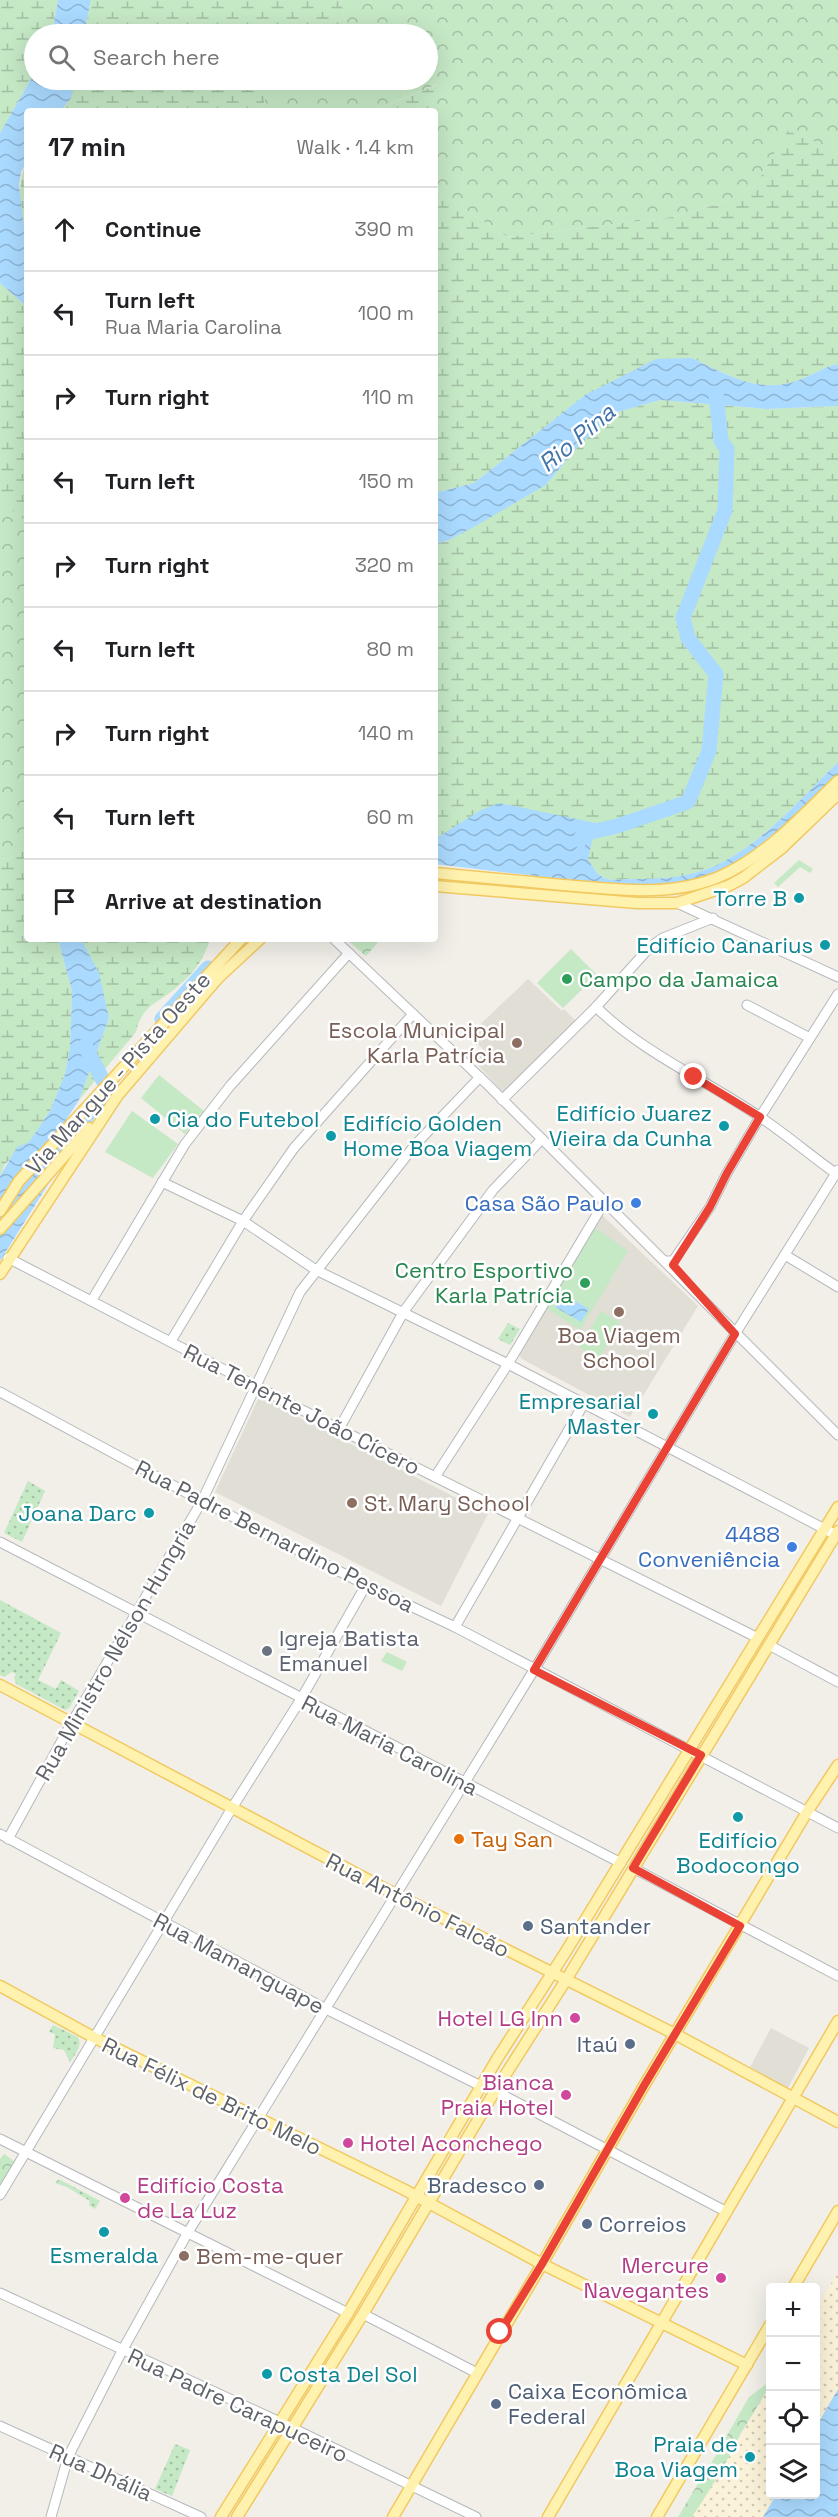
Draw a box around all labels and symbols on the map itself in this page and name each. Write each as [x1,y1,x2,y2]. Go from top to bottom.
water label: Rio Pina [532,396,622,479]
place label: Torre B [713,884,787,912]
marker: Torre B [792,891,806,905]
place label: Edifício Canarius [636,931,813,959]
marker: Edifício Canarius [818,938,832,952]
place label: Campo da Jamaica [579,965,779,993]
street label: Via Mangue - Pista Oeste [20,966,216,1180]
marker: Campo da Jamaica [560,972,574,986]
place label: Escola Municipal Karla Patrícia [328,1016,505,1069]
marker: Escola Municipal Karla Patrícia [510,1036,524,1050]
route end [680,1063,706,1089]
place label: Edifício Juarez Vieira da Cunha [549,1099,712,1152]
place label: Cia do Futebol [167,1105,319,1133]
place label: Edifício Golden Home Boa Viagem [343,1109,532,1162]
marker: Cia do Futebol [148,1112,162,1126]
marker: Edifício Juarez Vieira da Cunha [717,1119,731,1133]
marker: Edifício Golden Home Boa Viagem [324,1129,338,1143]
place label: Casa São Paulo [465,1189,624,1217]
marker: Casa São Paulo [629,1196,643,1210]
place label: Centro Esportivo Karla Patrícia [395,1256,573,1309]
marker: Centro Esportivo Karla Patrícia [578,1276,592,1290]
marker: Boa Viagem School [612,1305,626,1319]
place label: Boa Viagem School [557,1321,681,1374]
street label: Rua Tenente João Cícero [179,1337,425,1481]
place label: Empresarial Master [519,1387,641,1440]
marker: Empresarial Master [646,1407,660,1421]
street label: Rua Padre Bernardino Pessoa [131,1453,419,1619]
place label: St. Mary School [364,1489,530,1517]
marker: St. Mary School [345,1496,359,1510]
place label: Joana Darc [18,1499,137,1527]
marker: Joana Darc [142,1506,156,1520]
street label: Rua Ministro Nélson Hungria [29,1514,201,1785]
place label: 4488 Conveniência [638,1520,780,1573]
marker: 4488 Conveniência [785,1540,799,1554]
place label: Igreja Batista Emanuel [279,1624,420,1677]
marker: Igreja Batista Emanuel [260,1644,274,1658]
street label: Rua Maria Carolina [297,1688,483,1802]
marker: Edifício Bodocongo [731,1810,745,1824]
place label: Tay San [471,1825,553,1853]
place label: Edifício Bodocongo [676,1826,800,1879]
marker: Tay San [452,1832,466,1846]
street label: Rua Antônio Falcão [321,1847,515,1963]
street label: Rua Mamanguape [149,1906,329,2020]
place label: Santander [540,1912,651,1940]
marker: Santander [521,1919,535,1933]
place label: Hotel LG Inn [438,2004,563,2032]
marker: Hotel LG Inn [568,2011,582,2025]
place label: Itaú [577,2030,618,2058]
street label: Rua Félix de Brito Melo [98,2031,326,2161]
marker: Itaú [623,2037,637,2051]
place label: Bianca Praia Hotel [441,2068,554,2121]
marker: Bianca Praia Hotel [559,2088,573,2102]
place label: Hotel Aconchego [360,2129,543,2157]
marker: Hotel Aconchego [341,2136,355,2150]
place label: Edifício Costa de La Luz [137,2171,284,2224]
place label: Bradesco [427,2171,527,2199]
marker: Bradesco [532,2178,546,2192]
marker: Edifício Costa de La Luz [118,2191,132,2205]
place label: Correios [599,2210,687,2238]
marker: Correios [580,2217,594,2231]
marker: Esmeralda [97,2225,111,2239]
place label: Esmeralda [50,2241,159,2269]
place label: Bem-me-quer [196,2242,343,2270]
marker: Bem-me-quer [177,2249,191,2263]
place label: Mercure Navegantes [584,2251,709,2304]
marker: Mercure Navegantes [714,2271,728,2285]
route start [486,2318,512,2344]
street label: Rua Padre Carapuceiro [123,2342,353,2468]
place label: Costa Del Sol [279,2360,418,2388]
marker: Costa Del Sol [260,2367,274,2381]
place label: Caixa Econômica Federal [508,2377,688,2430]
marker: Caixa Econômica Federal [489,2397,503,2411]
place label: Praia de Boa Viagem [614,2430,738,2483]
street label: Rua Dhália [45,2437,157,2507]
marker: Praia de Boa Viagem [743,2450,757,2464]

